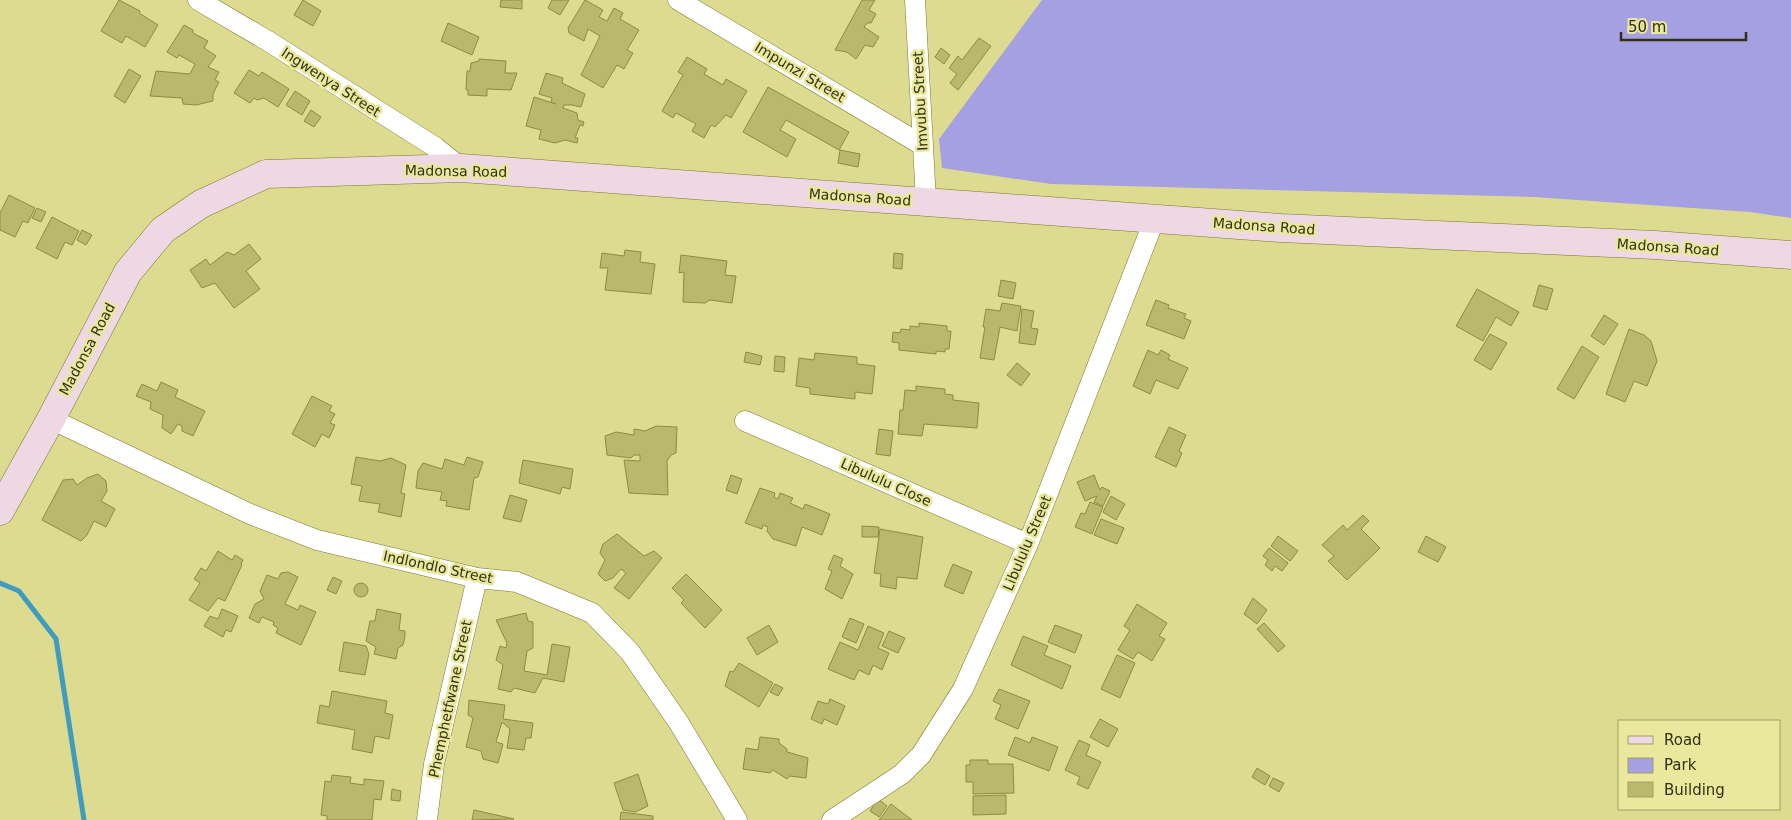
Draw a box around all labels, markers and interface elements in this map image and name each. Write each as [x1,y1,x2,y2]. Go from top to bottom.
scale bar [1621,10,1746,42]
text: 50 m [1628,18,1666,36]
street label: Impunzi Street [752,39,849,106]
street label: Ingwenya Street [279,44,384,120]
street label: Imvubu Street [909,50,931,151]
street label: Madonsa Road [405,162,507,180]
street label: Madonsa Road [808,185,912,209]
street label: Madonsa Road [1212,214,1316,238]
street label: Madonsa Road [1616,235,1720,259]
street label: Madonsa Road [56,300,118,398]
street label: Libululu Close [838,455,934,509]
street label: Libululu Street [1000,492,1054,593]
street label: Indlondlo Street [382,548,495,587]
street label: Phemphetfwane Street [425,618,475,779]
legend [1618,720,1781,810]
text: Road [1664,731,1702,749]
text: Park [1664,756,1697,774]
text: Building [1664,781,1725,799]

